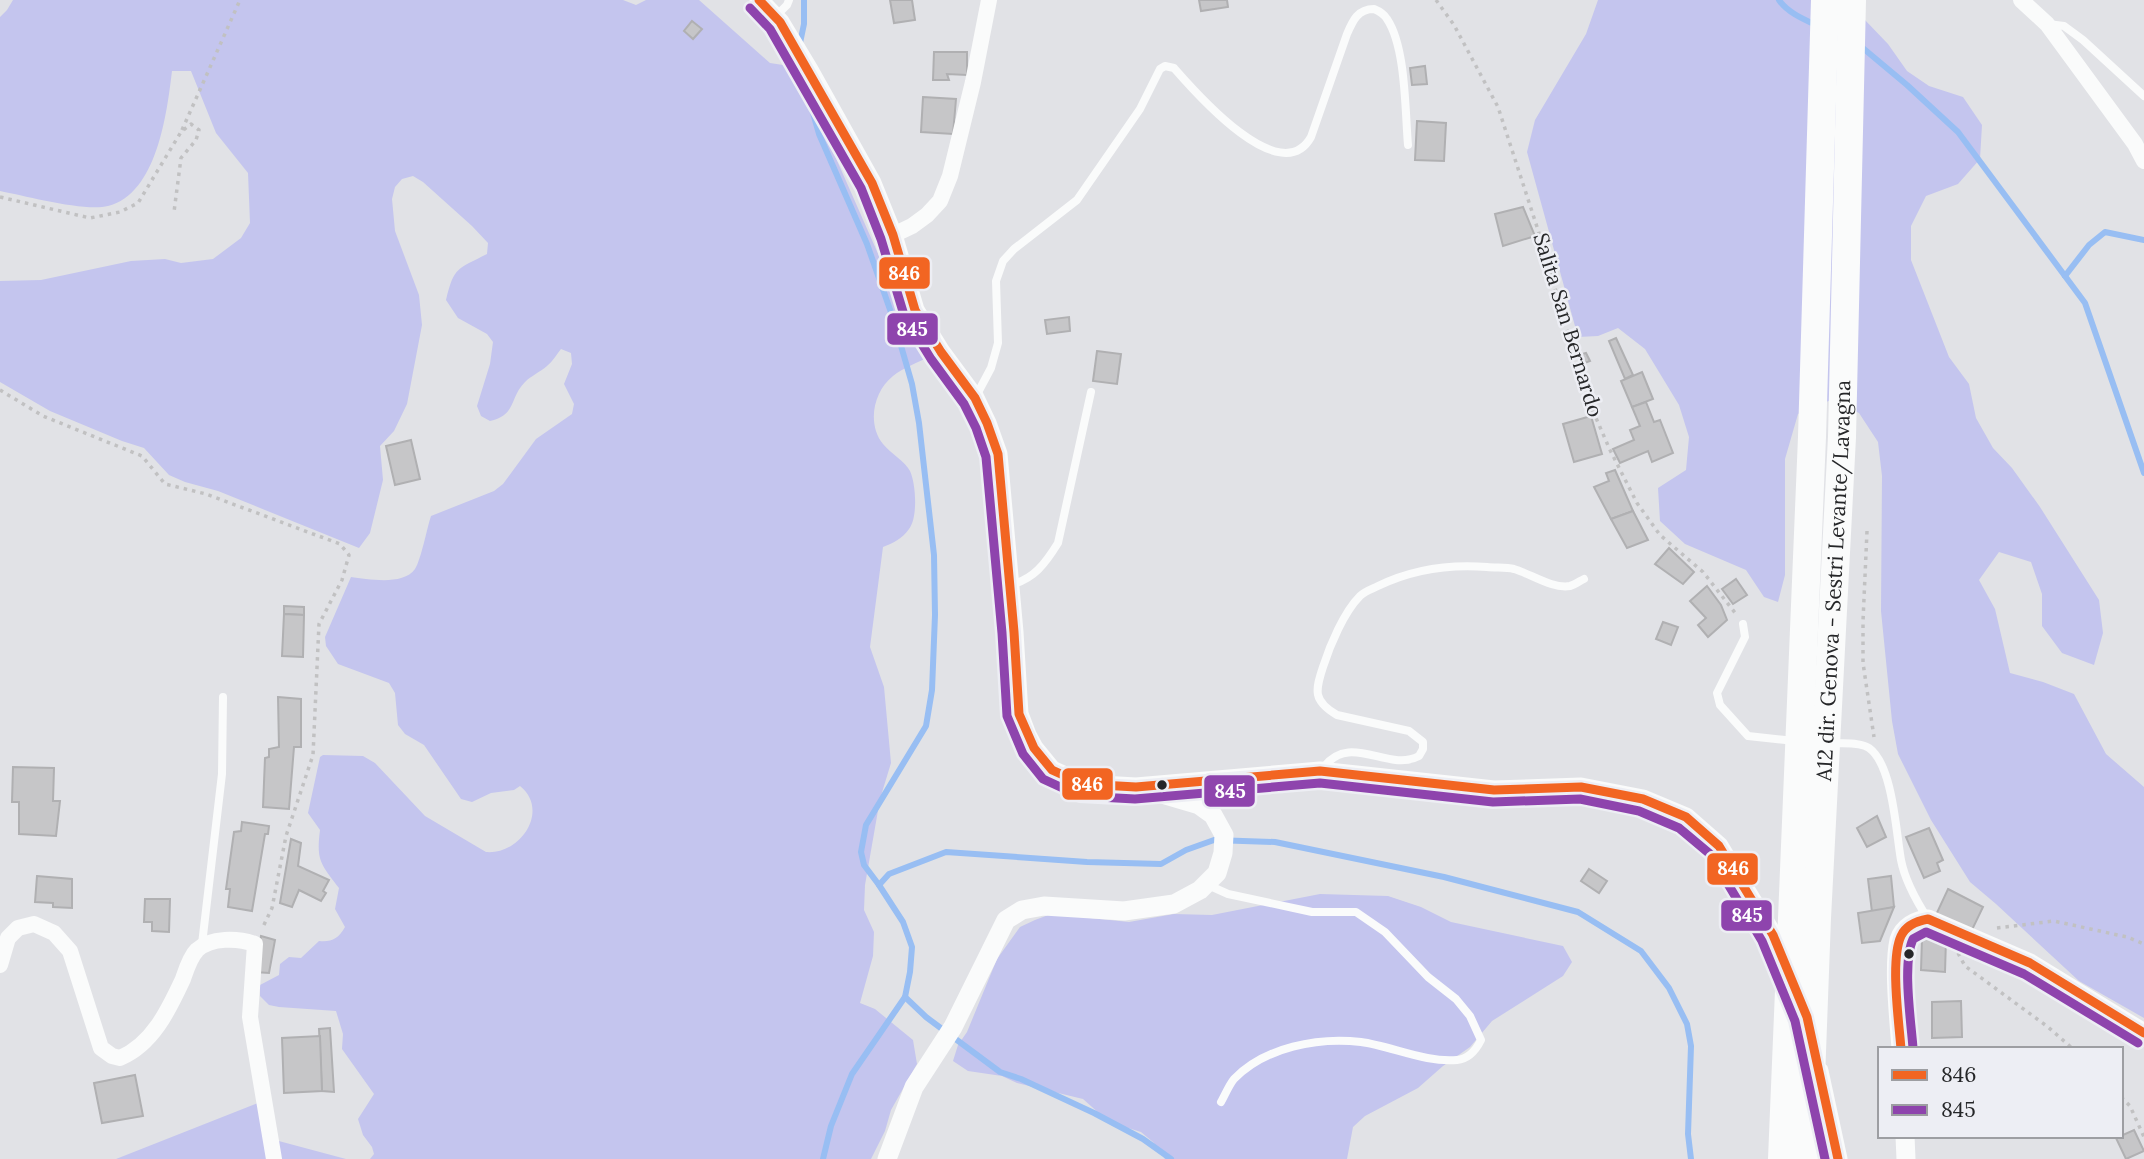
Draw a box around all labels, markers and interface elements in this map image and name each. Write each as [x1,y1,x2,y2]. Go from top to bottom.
street label: Salita San Bernardo [1528,230,1609,420]
line badge: 846 [878,256,931,290]
text: 846 [888,261,920,285]
line badge: 845 [886,312,939,346]
text: 845 [896,317,928,341]
street label: A12 dir. Genova - Sestri Levante/Lavagna [1810,379,1856,783]
line badge: 846 [1061,767,1114,801]
text: 846 [1071,772,1103,796]
line badge: 845 [1203,774,1256,808]
unlabelled marker [1155,778,1169,792]
text: 845 [1214,779,1246,803]
line badge: 846 [1706,852,1759,886]
text: 846 [1717,856,1749,880]
line badge: 845 [1720,899,1773,932]
text: 845 [1731,903,1763,927]
unlabelled marker [1902,947,1916,961]
legend [1878,1047,2123,1138]
text: 846 [1941,1061,1976,1088]
text: 845 [1941,1096,1976,1123]

